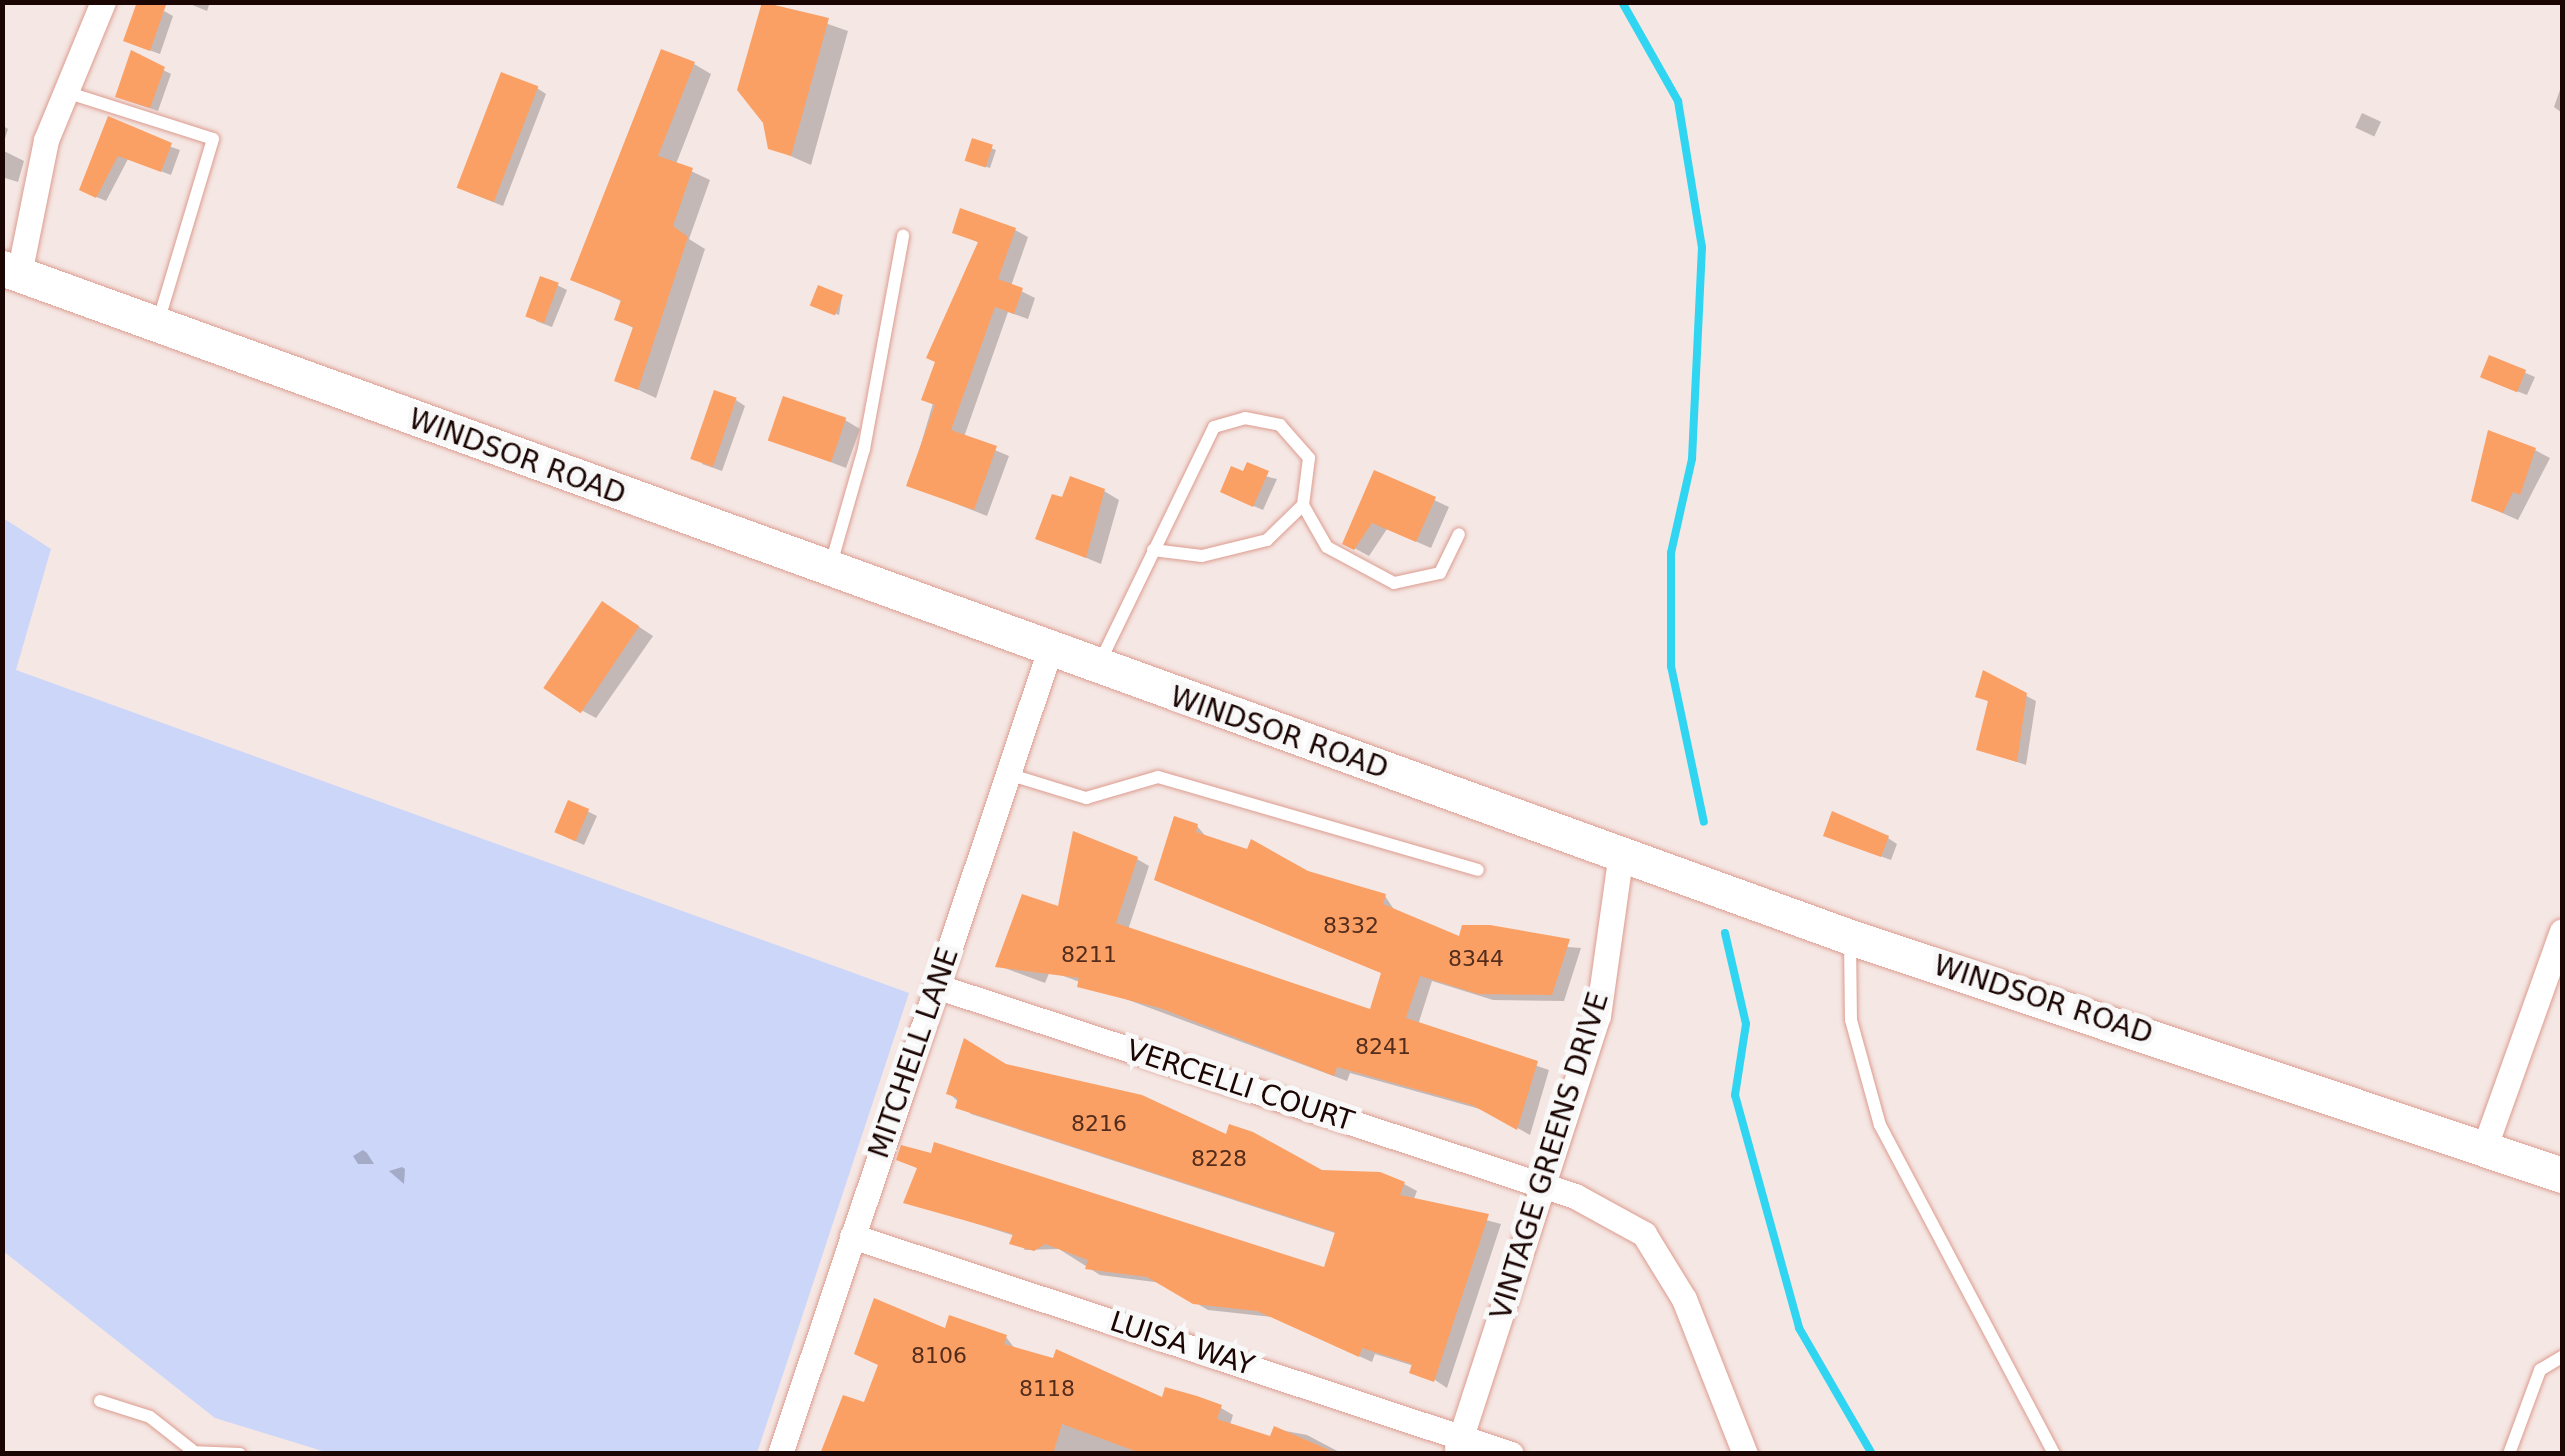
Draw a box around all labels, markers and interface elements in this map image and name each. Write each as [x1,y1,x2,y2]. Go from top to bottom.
street label: WINDSOR ROAD [404,402,630,512]
street label: WINDSOR ROAD [1166,680,1392,786]
house number: 8332 [1323,913,1379,939]
house number: 8211 [1061,942,1117,968]
street label: MITCHELL LANE [862,943,966,1163]
house number: 8344 [1448,946,1504,972]
street label: WINDSOR ROAD [1929,949,2157,1051]
street label: VINTAGE GREENS DRIVE [1484,988,1616,1324]
street label: VERCELLI COURT [1122,1033,1358,1139]
house number: 8241 [1355,1034,1411,1060]
house number: 8216 [1071,1111,1127,1137]
house number: 8228 [1191,1146,1247,1172]
street label: LUISA WAY [1106,1305,1258,1383]
house number: 8106 [911,1343,967,1369]
house number: 8118 [1019,1376,1075,1402]

